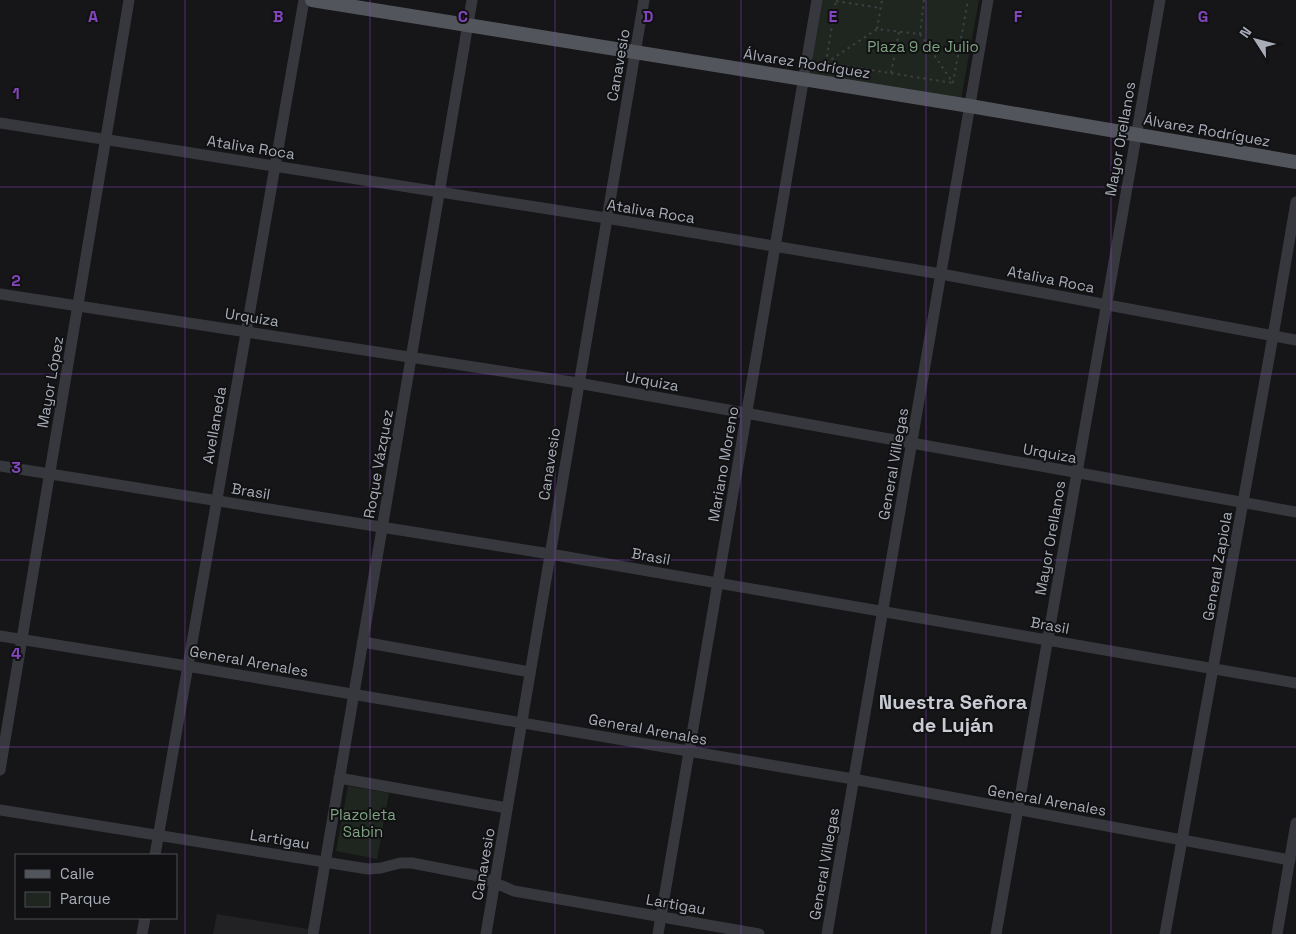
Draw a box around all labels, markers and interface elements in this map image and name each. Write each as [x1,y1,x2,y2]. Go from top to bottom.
text: A [88,6,98,27]
text: B [273,6,283,27]
text: C [458,6,468,27]
text: D [643,6,653,27]
text: E [829,6,838,27]
text: F [1014,6,1023,27]
text: G [1198,6,1208,27]
north arrow [1231,15,1281,65]
text: N [1235,23,1256,41]
street label: Canavesio [602,27,634,103]
park label: Plaza 9 de Julio [867,37,979,56]
street label: Álvarez Rodríguez [742,44,872,82]
street label: Mayor Orellanos [1101,80,1139,198]
text: 1 [12,83,20,104]
street label: Álvarez Rodríguez [1142,110,1272,150]
street label: Ataliva Roca [206,131,297,163]
street label: Ataliva Roca [606,195,697,227]
street label: Ataliva Roca [1006,261,1097,297]
text: 2 [11,270,21,291]
street label: Urquiza [224,303,281,331]
street label: Mayor López [33,335,67,429]
street label: Urquiza [624,367,681,395]
street label: Avellaneda [198,384,230,465]
street label: Mariano Moreno [703,405,743,523]
street label: General Villegas [874,406,912,522]
street label: Roque Vázquez [359,408,397,520]
street label: Canavesio [534,426,564,502]
street label: Urquiza [1022,439,1079,467]
text: 3 [11,457,21,478]
street label: Brasil [230,479,272,503]
street label: Mayor Orellanos [1031,479,1069,597]
street label: General Zapiola [1198,510,1236,622]
street label: Brasil [630,543,672,569]
street label: Brasil [1029,612,1071,638]
street label: General Arenales [188,641,310,681]
text: 4 [11,643,21,664]
district label: Nuestra Señora de Luján [879,689,1028,738]
street label: General Arenales [587,709,709,749]
street label: General Arenales [986,780,1108,820]
park label: Plazoleta Sabin [330,805,396,841]
street label: General Villegas [805,806,843,922]
street label: Lartigau [249,825,311,853]
street label: Canavesio [467,826,499,902]
legend [15,854,178,919]
text: Calle [60,864,95,883]
text: Parque [60,889,111,908]
street label: Lartigau [645,889,707,919]

